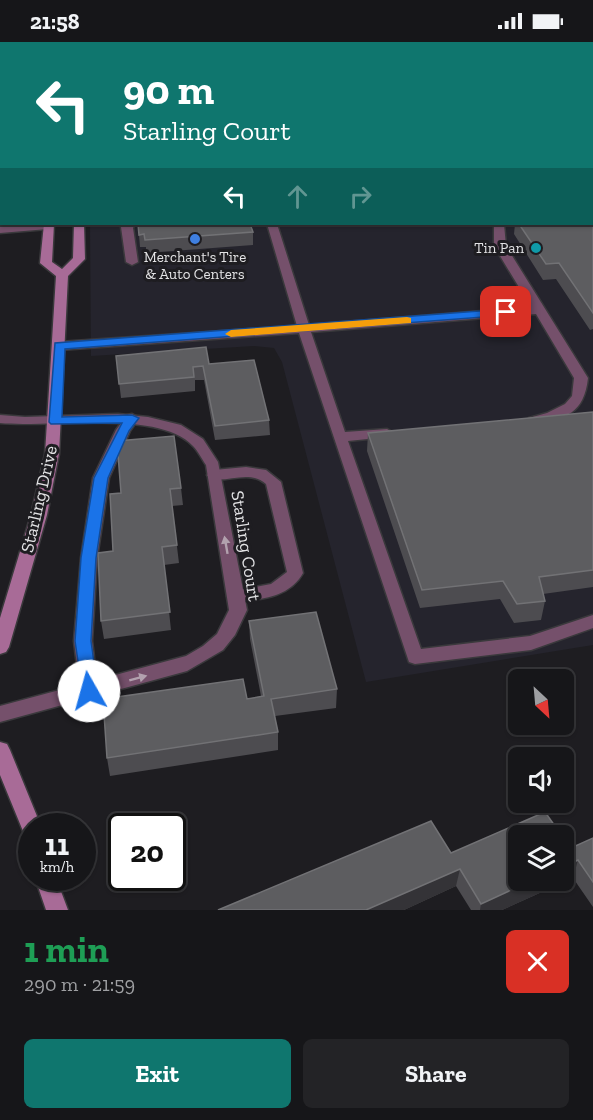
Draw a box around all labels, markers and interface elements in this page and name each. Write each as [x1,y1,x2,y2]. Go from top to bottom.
text: 21:58 [30,8,80,35]
text: 90 m [123,64,214,115]
icon: left [24,66,102,144]
text: Starling Court [123,115,291,147]
icon: left [218,180,251,213]
icon: ahead [281,180,314,213]
icon: right [344,180,377,213]
marker: Merchant's Tire & Auto Centers [188,232,202,246]
place label: Tin Pan [474,239,524,257]
marker: Tin Pan [529,241,543,255]
place label: Merchant's Tire & Auto Centers [144,248,246,283]
pin [480,286,531,337]
icon: arrive [489,295,522,328]
street label: Starling Drive [16,443,62,555]
street label: Starling Court [226,489,266,603]
one-way arrow [222,535,231,554]
position arrow [57,659,121,723]
north arrow [508,669,574,735]
map controls [508,669,574,891]
one-way arrow [129,673,147,682]
button: sound [508,747,574,813]
speed limit sign: 20 [108,813,186,891]
button: layers [508,825,574,891]
text: 11 [45,827,69,863]
text: km/h [40,858,74,876]
text: 1 min [24,928,109,971]
button: close [506,930,569,993]
text: 290 m · 21:59 [24,972,135,996]
button: Exit [24,1039,291,1108]
button: Share [303,1039,569,1108]

